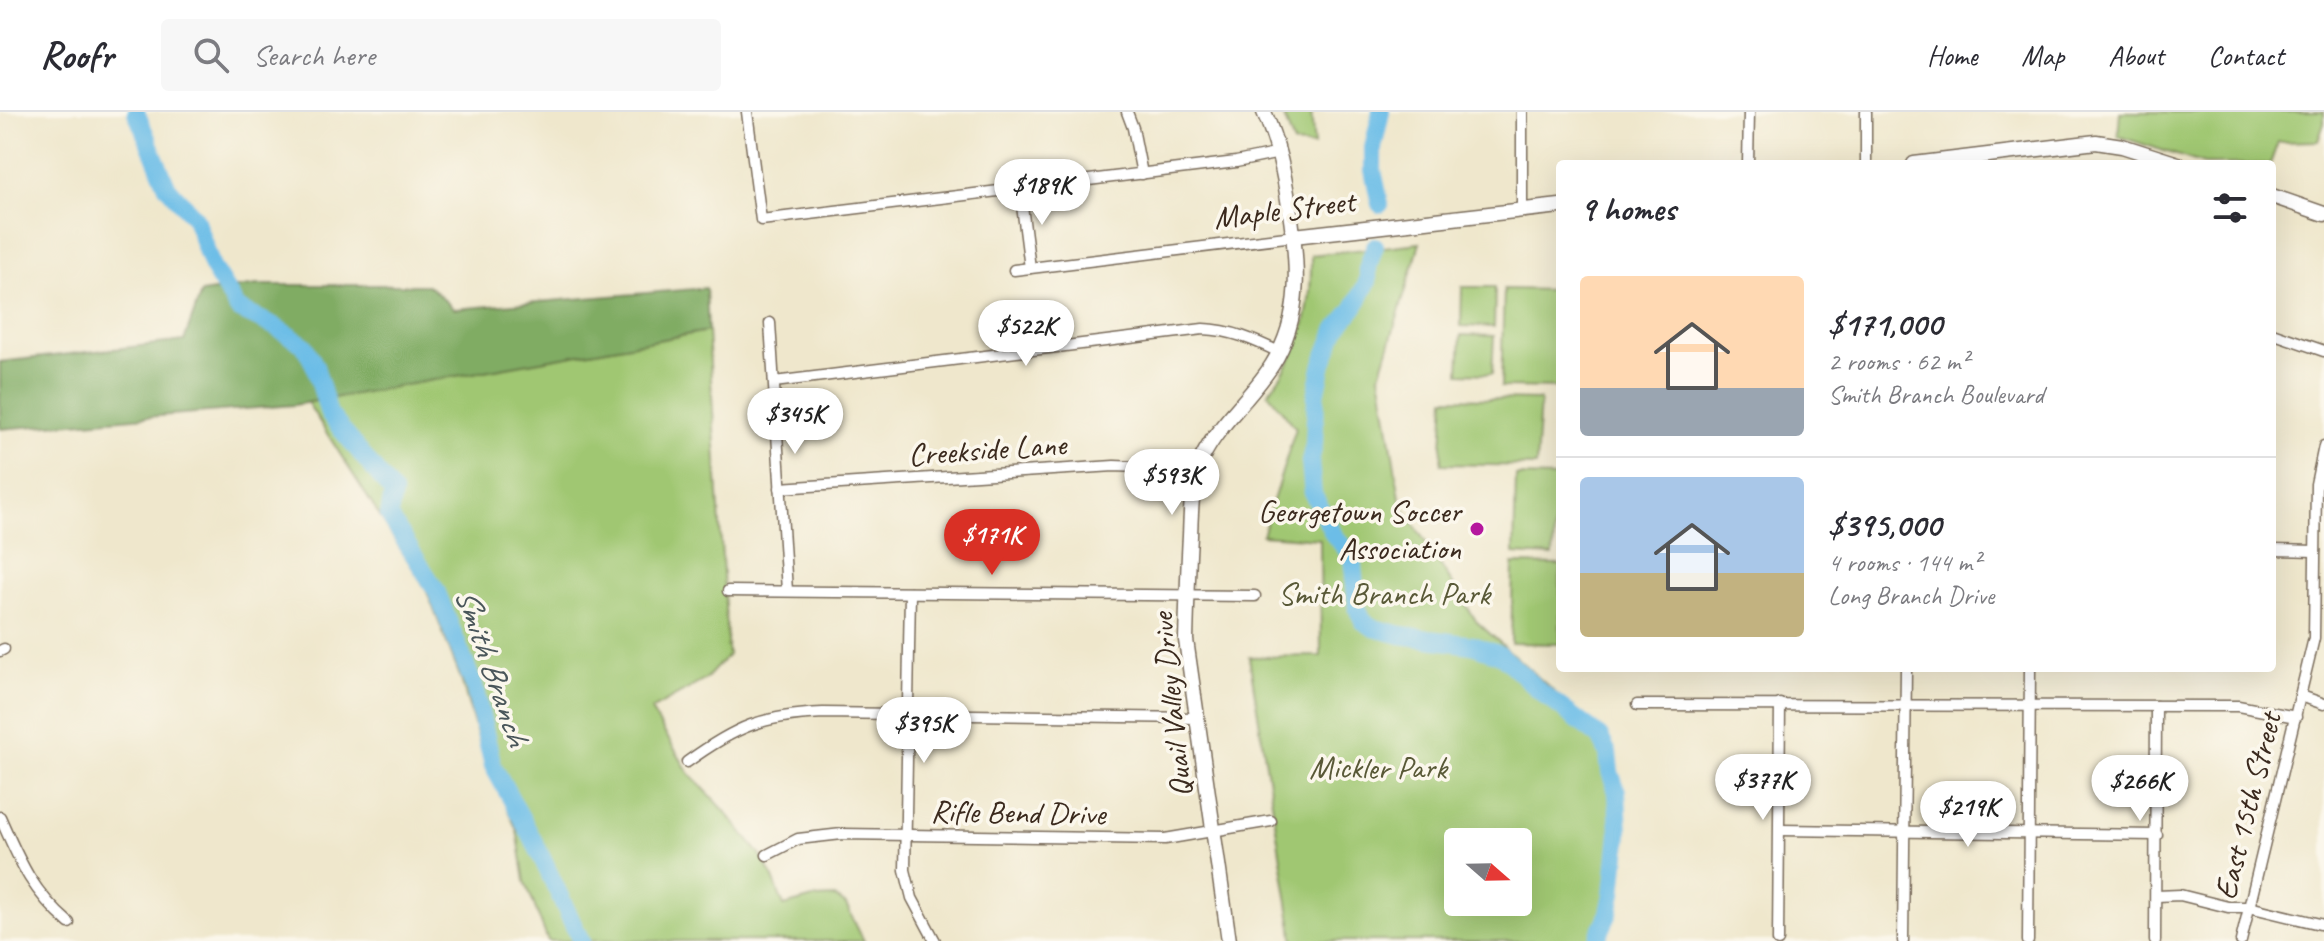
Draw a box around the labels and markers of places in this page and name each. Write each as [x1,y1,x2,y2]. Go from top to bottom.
pin: $189K [986,159,1098,227]
pin: $522K [970,300,1082,368]
pin: $345K [739,388,851,456]
pin: $593K [1116,449,1228,517]
place label: Georgetown Soccer Association [1258,491,1463,569]
pin: $171K [936,509,1048,577]
marker: Georgetown Soccer Association [1468,520,1486,538]
pin: $395K [868,697,980,765]
pin: $377K [1707,754,1819,822]
pin: $266K [2084,755,2196,823]
pin: $219K [1912,781,2024,849]

